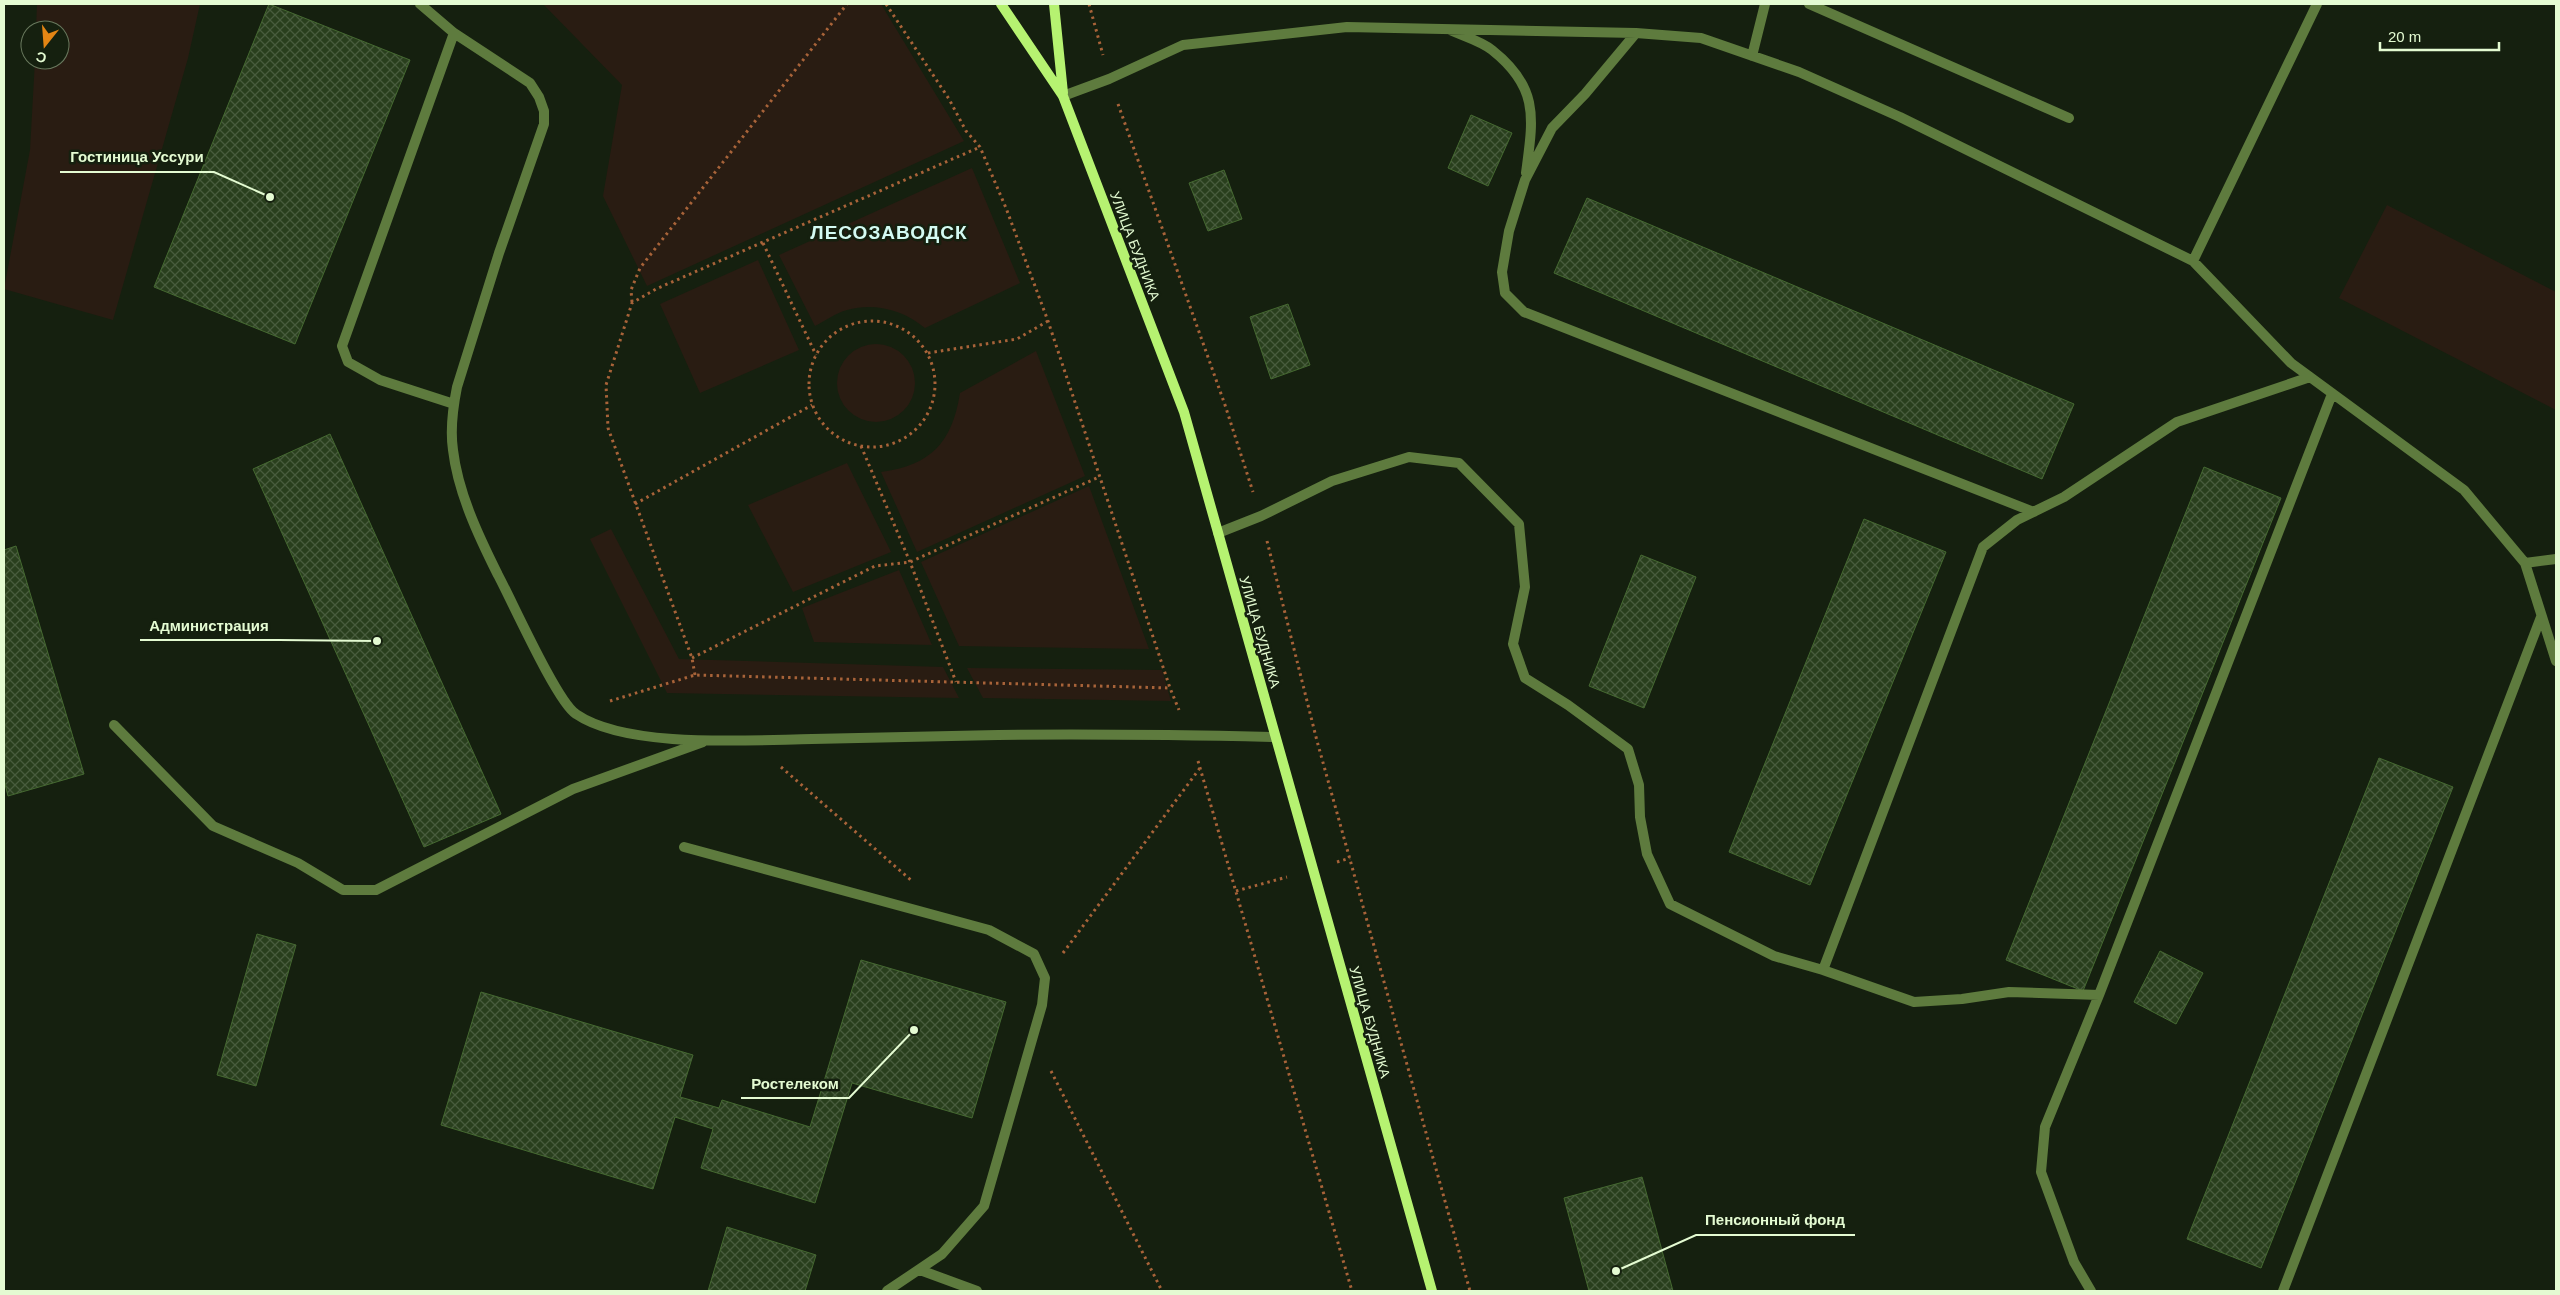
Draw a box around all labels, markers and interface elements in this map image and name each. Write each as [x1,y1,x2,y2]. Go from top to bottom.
north arrow [20,20,70,70]
scale bar [2380,20,2499,52]
text: 20 m [2388,28,2421,45]
text: С [34,48,48,67]
callout: Гостиница Уссури [60,142,214,172]
text: Гостиница Уссури [70,148,204,165]
street label: УЛИЦА БУДНИКА [1107,189,1163,303]
district label: ЛЕСОЗАВОДСК [810,222,968,243]
street label: УЛИЦА БУДНИКА [1236,574,1284,690]
callout: Администрация [140,610,279,640]
text: Администрация [149,617,269,634]
street label: УЛИЦА БУДНИКА [1346,964,1394,1080]
callout: Ростелеком [741,1068,849,1098]
text: Ростелеком [751,1075,839,1092]
callout: Пенсионный фонд [1696,1205,1855,1235]
text: Пенсионный фонд [1705,1211,1845,1228]

